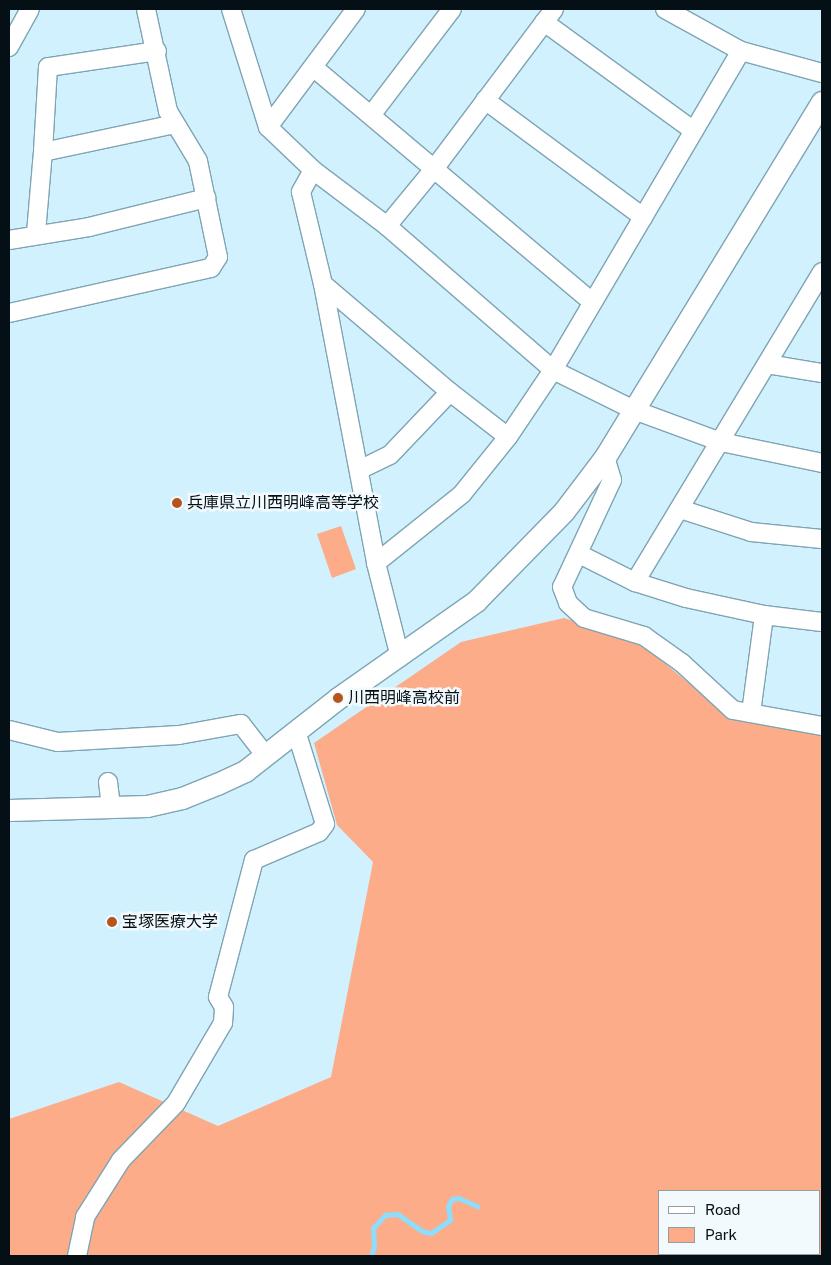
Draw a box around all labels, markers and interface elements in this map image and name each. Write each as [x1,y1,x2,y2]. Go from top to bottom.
place label: 兵庫県立川西明峰高等学校 [187,493,379,513]
marker: 兵庫県立川西明峰高等学校 [171,497,183,509]
place label: 川西明峰高校前 [348,688,460,708]
marker: 川西明峰高校前 [332,692,344,704]
place label: 宝塚医療大学 [122,912,218,932]
marker: 宝塚医療大学 [106,916,118,928]
legend [658,1190,821,1255]
text: Road [705,1201,741,1218]
text: Park [705,1226,737,1243]

